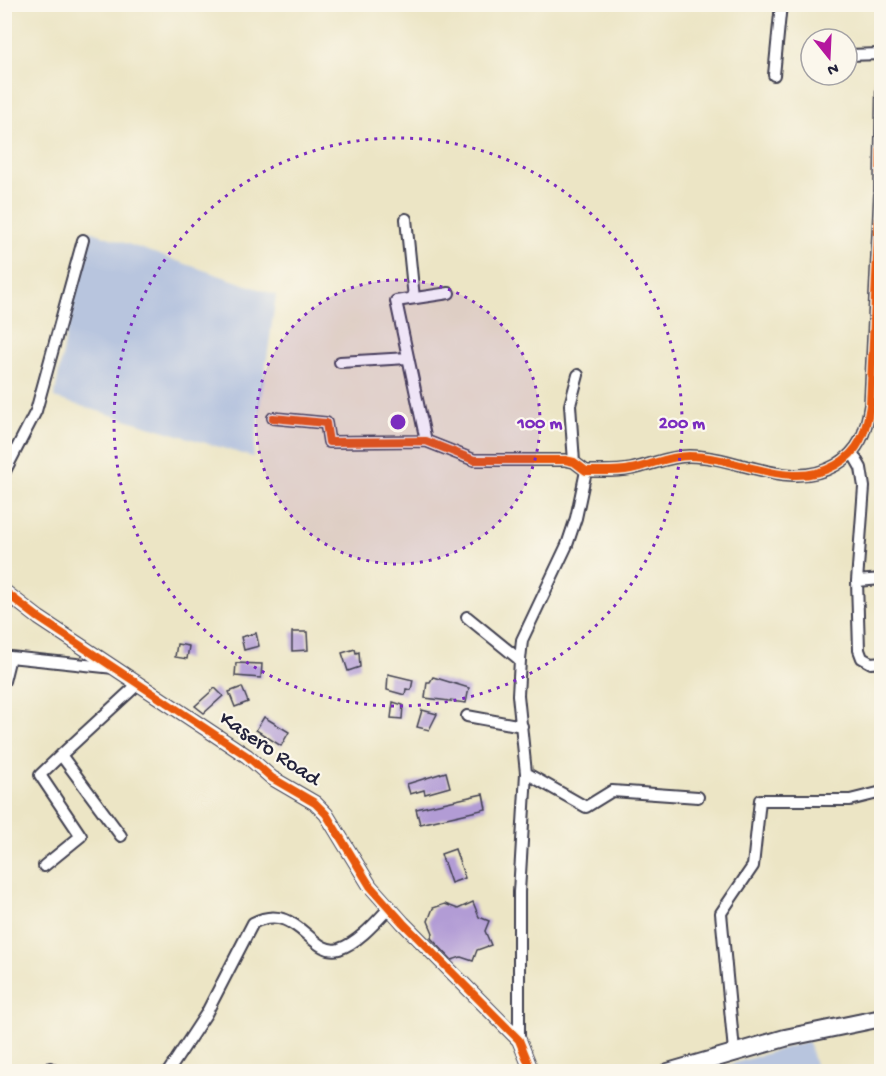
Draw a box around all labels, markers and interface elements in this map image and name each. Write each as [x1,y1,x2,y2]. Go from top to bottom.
north arrow [799,27,859,87]
text: N [824,57,840,79]
centre of rings [388,412,408,432]
text: 100 m [517,414,563,435]
text: 200 m [659,414,705,435]
street label: Kasero Road [214,707,326,794]

